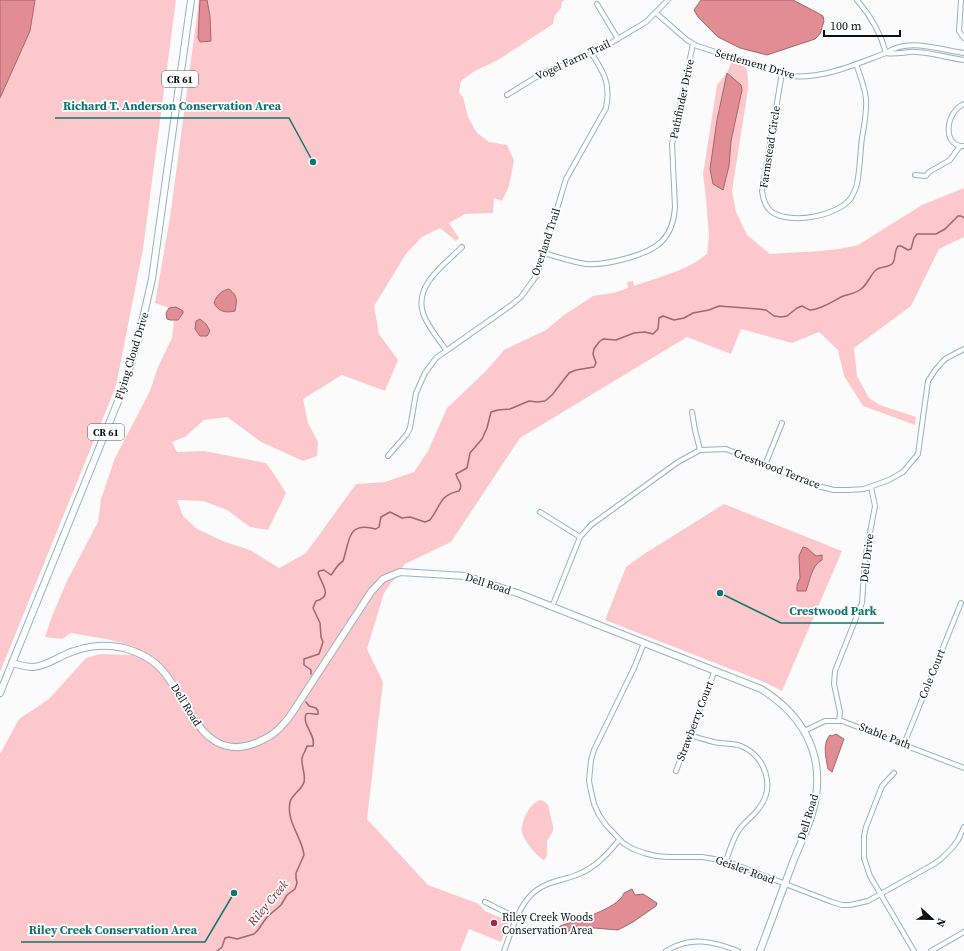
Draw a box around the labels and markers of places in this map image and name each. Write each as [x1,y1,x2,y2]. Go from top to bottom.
callout: Richard T. Anderson Conservation Area [55,94,289,118]
callout: Crestwood Park [781,599,884,623]
place label: Riley Creek Woods Conservation Area [502,910,593,938]
callout: Riley Creek Conservation Area [21,918,205,942]
marker: Riley Creek Woods Conservation Area [489,918,499,928]

